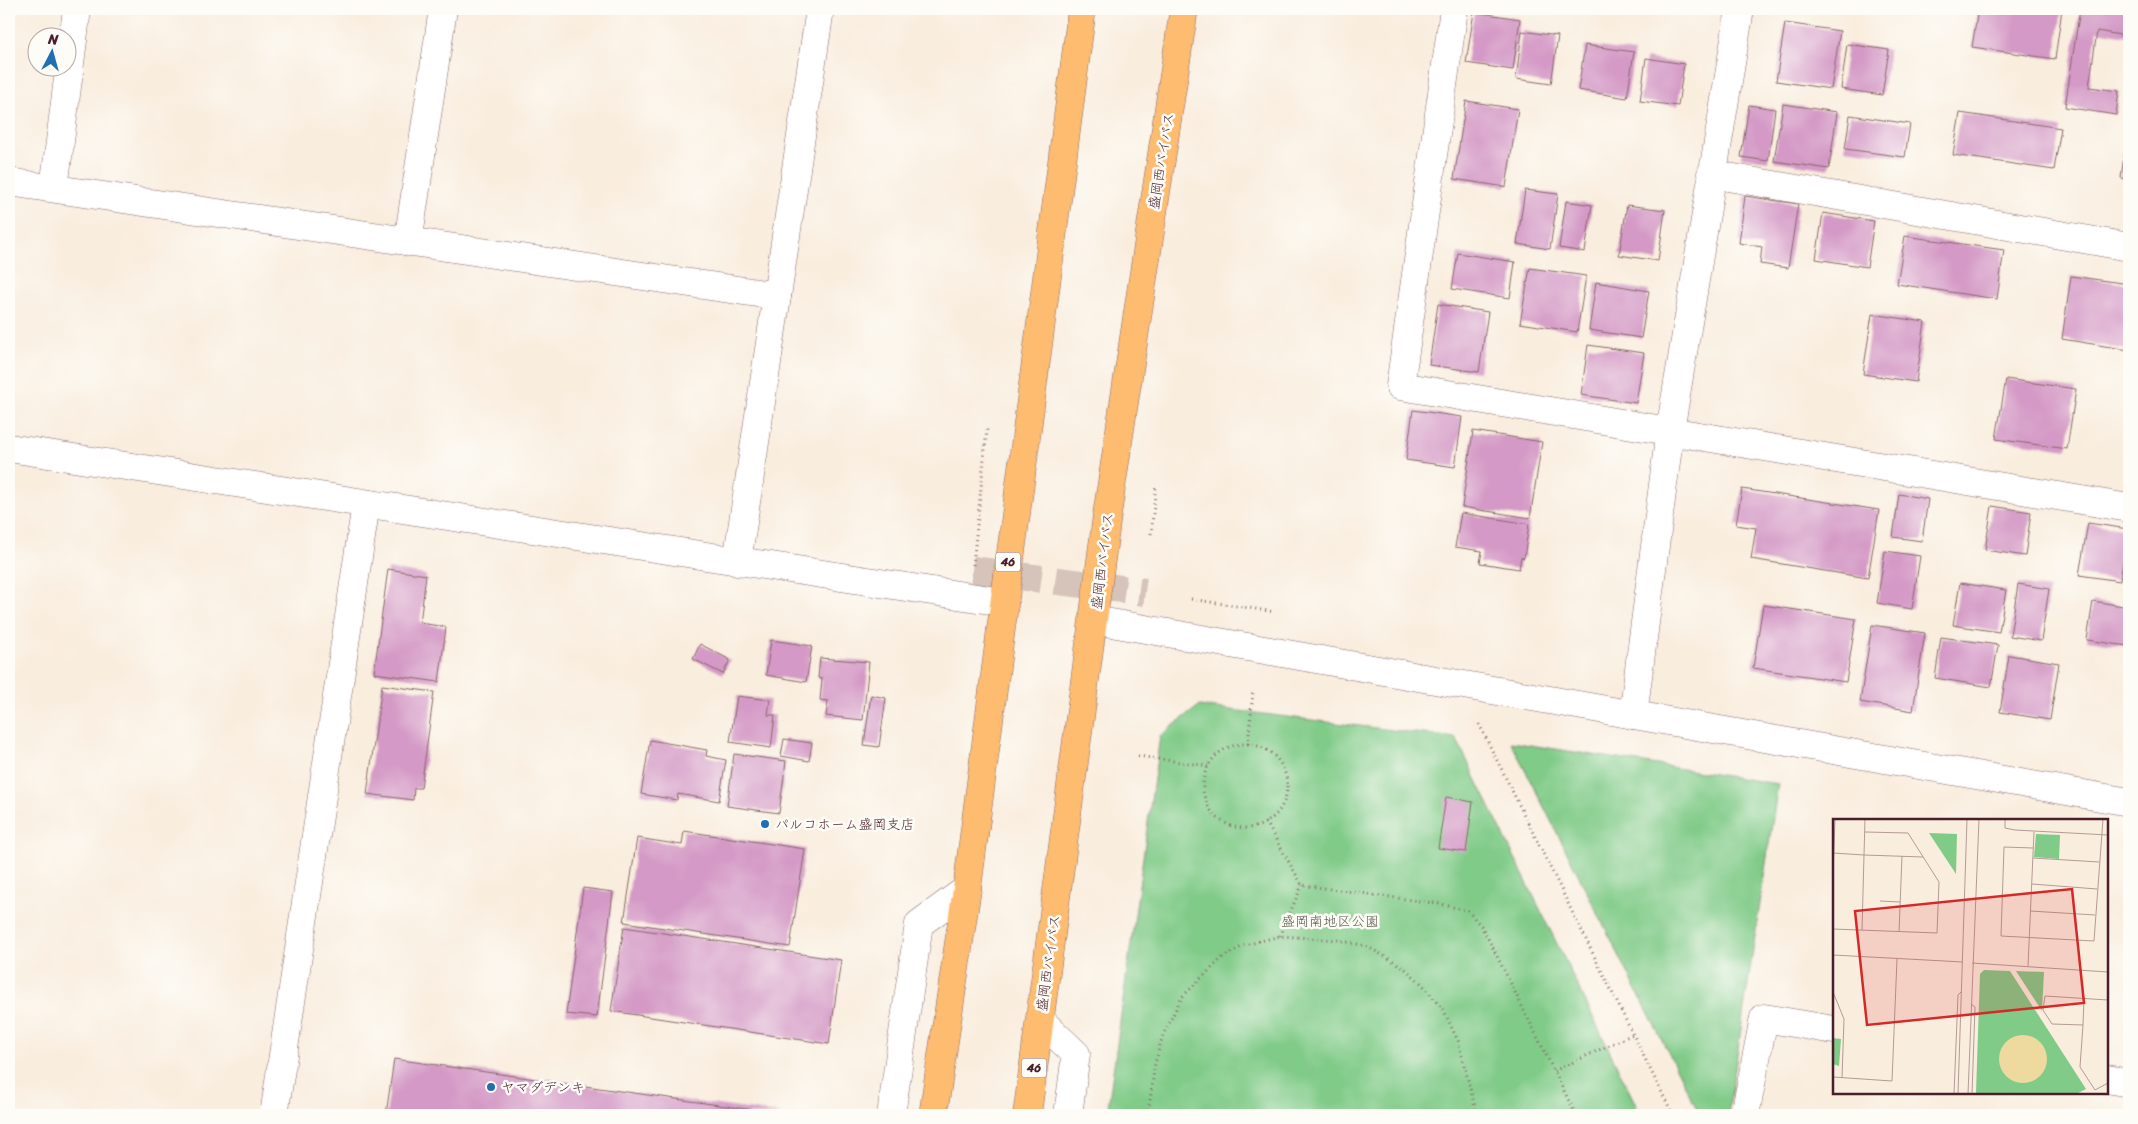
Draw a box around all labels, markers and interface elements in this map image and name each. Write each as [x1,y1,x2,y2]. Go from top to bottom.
text: N [46,27,60,53]
north arrow [28,28,78,78]
street label: 盛岡西バイパス [1142,111,1181,211]
street label: 盛岡西バイパス [1084,511,1121,611]
road number: 46 [996,552,1020,572]
place label: パルコホーム盛岡支店 [775,812,914,837]
marker: パルコホーム盛岡支店 [759,818,771,830]
inset map [1833,819,2108,1094]
park label: 盛岡南地区公園 [1281,909,1379,934]
street label: 盛岡西バイパス [1029,913,1068,1013]
road number: 46 [1022,1058,1046,1078]
place label: ヤマダデンキ [501,1075,585,1100]
marker: ヤマダデンキ [485,1081,497,1093]

